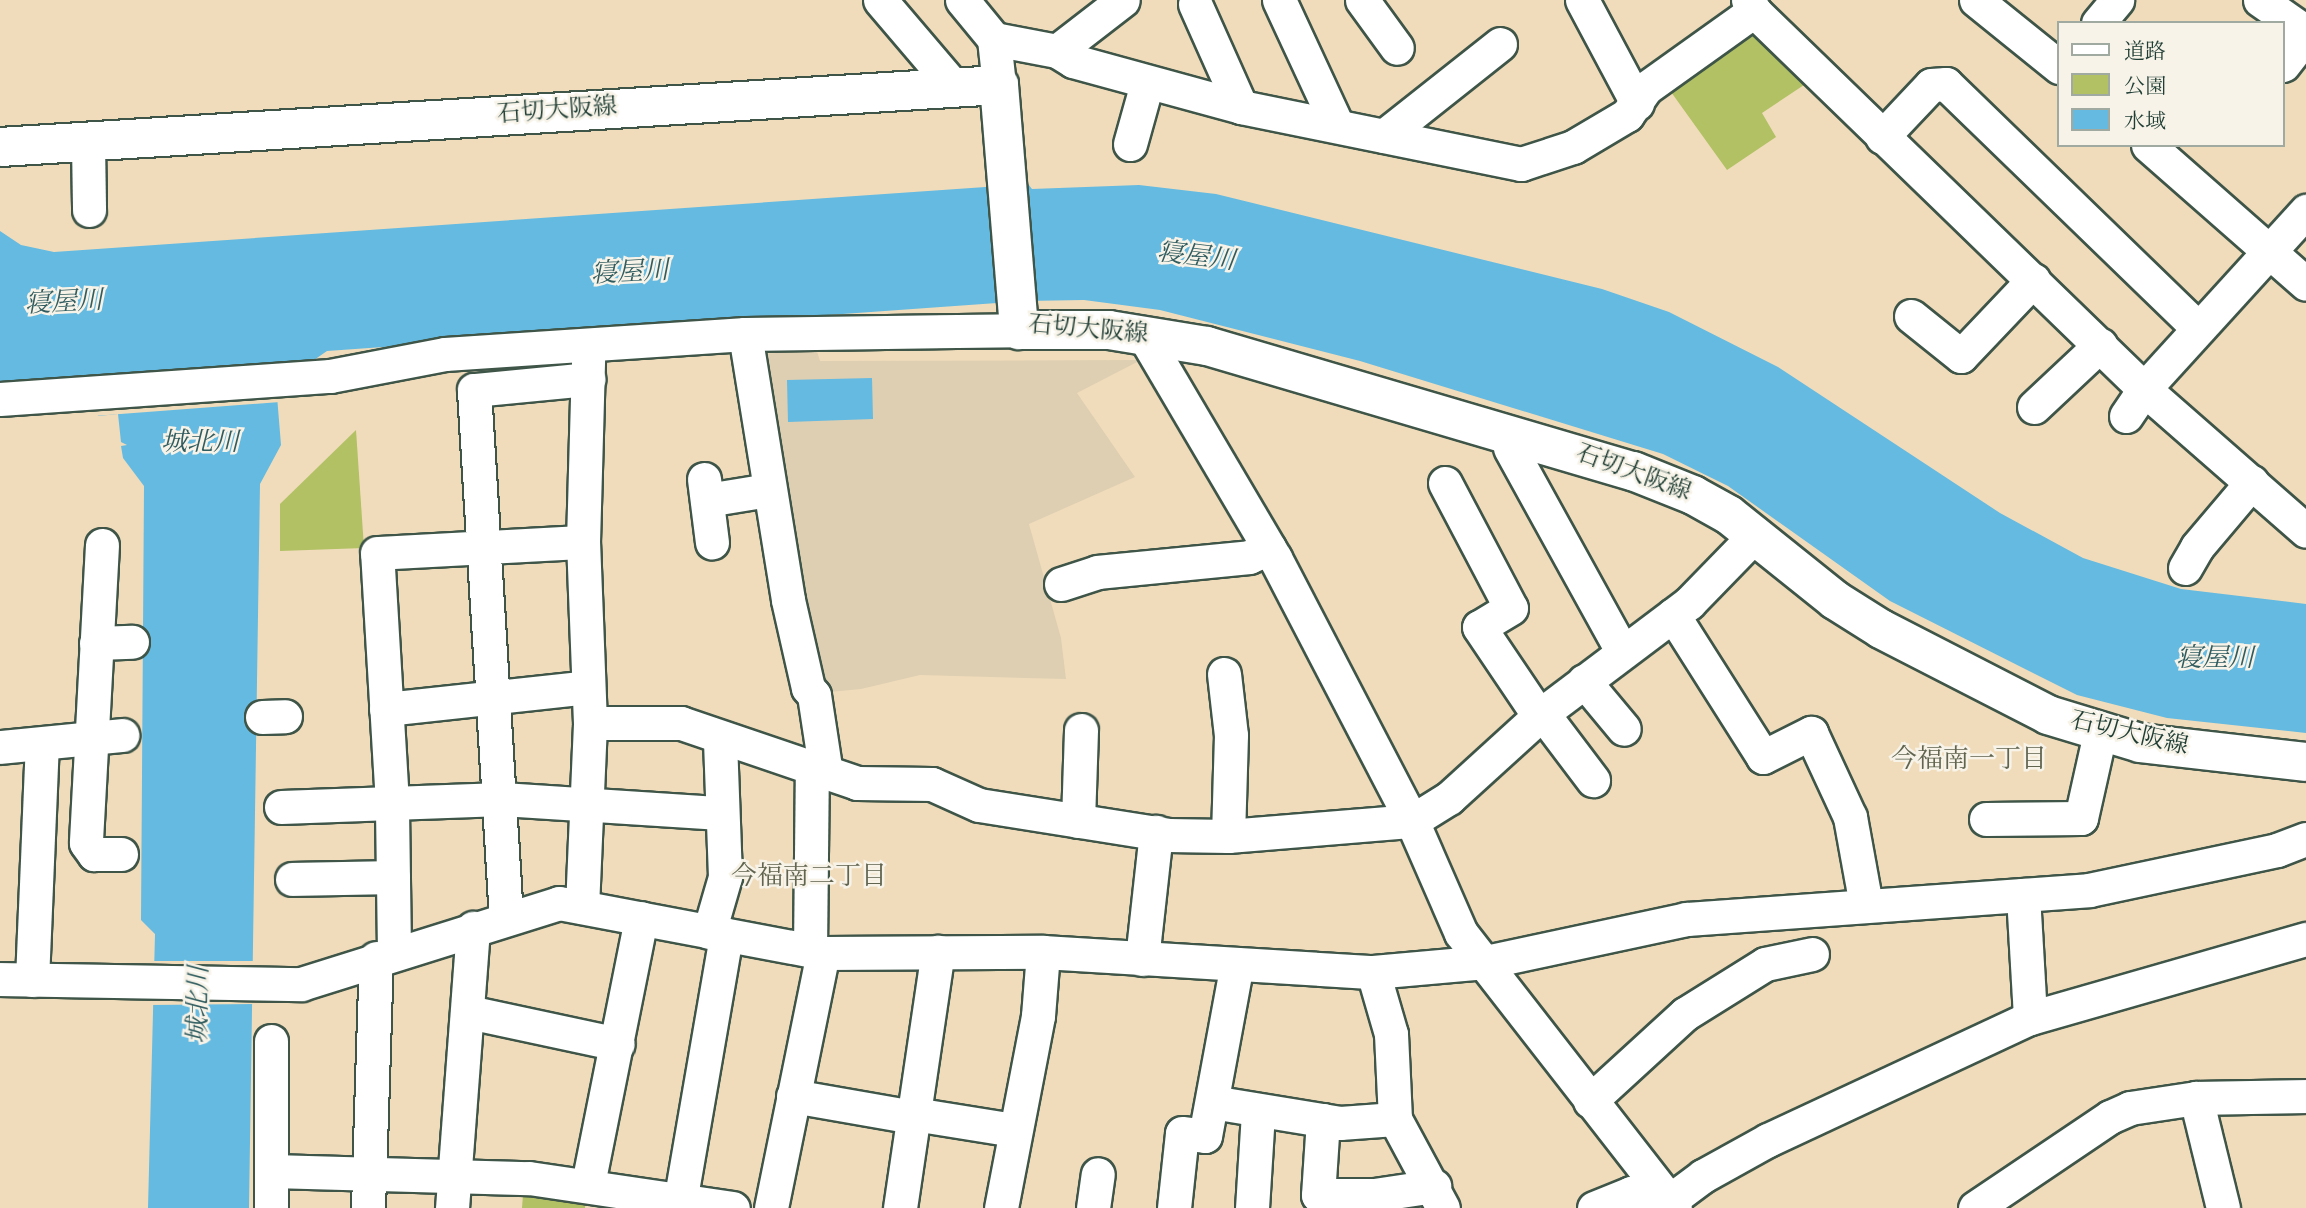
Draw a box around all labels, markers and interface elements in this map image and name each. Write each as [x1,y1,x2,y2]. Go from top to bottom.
legend [2058,21,2285,147]
text: 道路 [2124,42,2166,63]
text: 公園 [2124,77,2166,98]
street label: 石切大阪線 [496,93,618,131]
text: 水域 [2124,112,2166,133]
water label: 寝屋川 [1155,238,1237,278]
water label: 寝屋川 [590,256,670,292]
water label: 寝屋川 [24,286,104,322]
street label: 石切大阪線 [1027,311,1149,351]
water label: 城北川 [161,428,239,460]
street label: 石切大阪線 [1572,440,1694,508]
water label: 寝屋川 [2176,644,2254,676]
street label: 石切大阪線 [2067,707,2191,763]
district label: 今福南一丁目 [1891,745,2047,777]
district label: 今福南二丁目 [731,862,887,894]
water label: 城北川 [184,966,216,1044]

